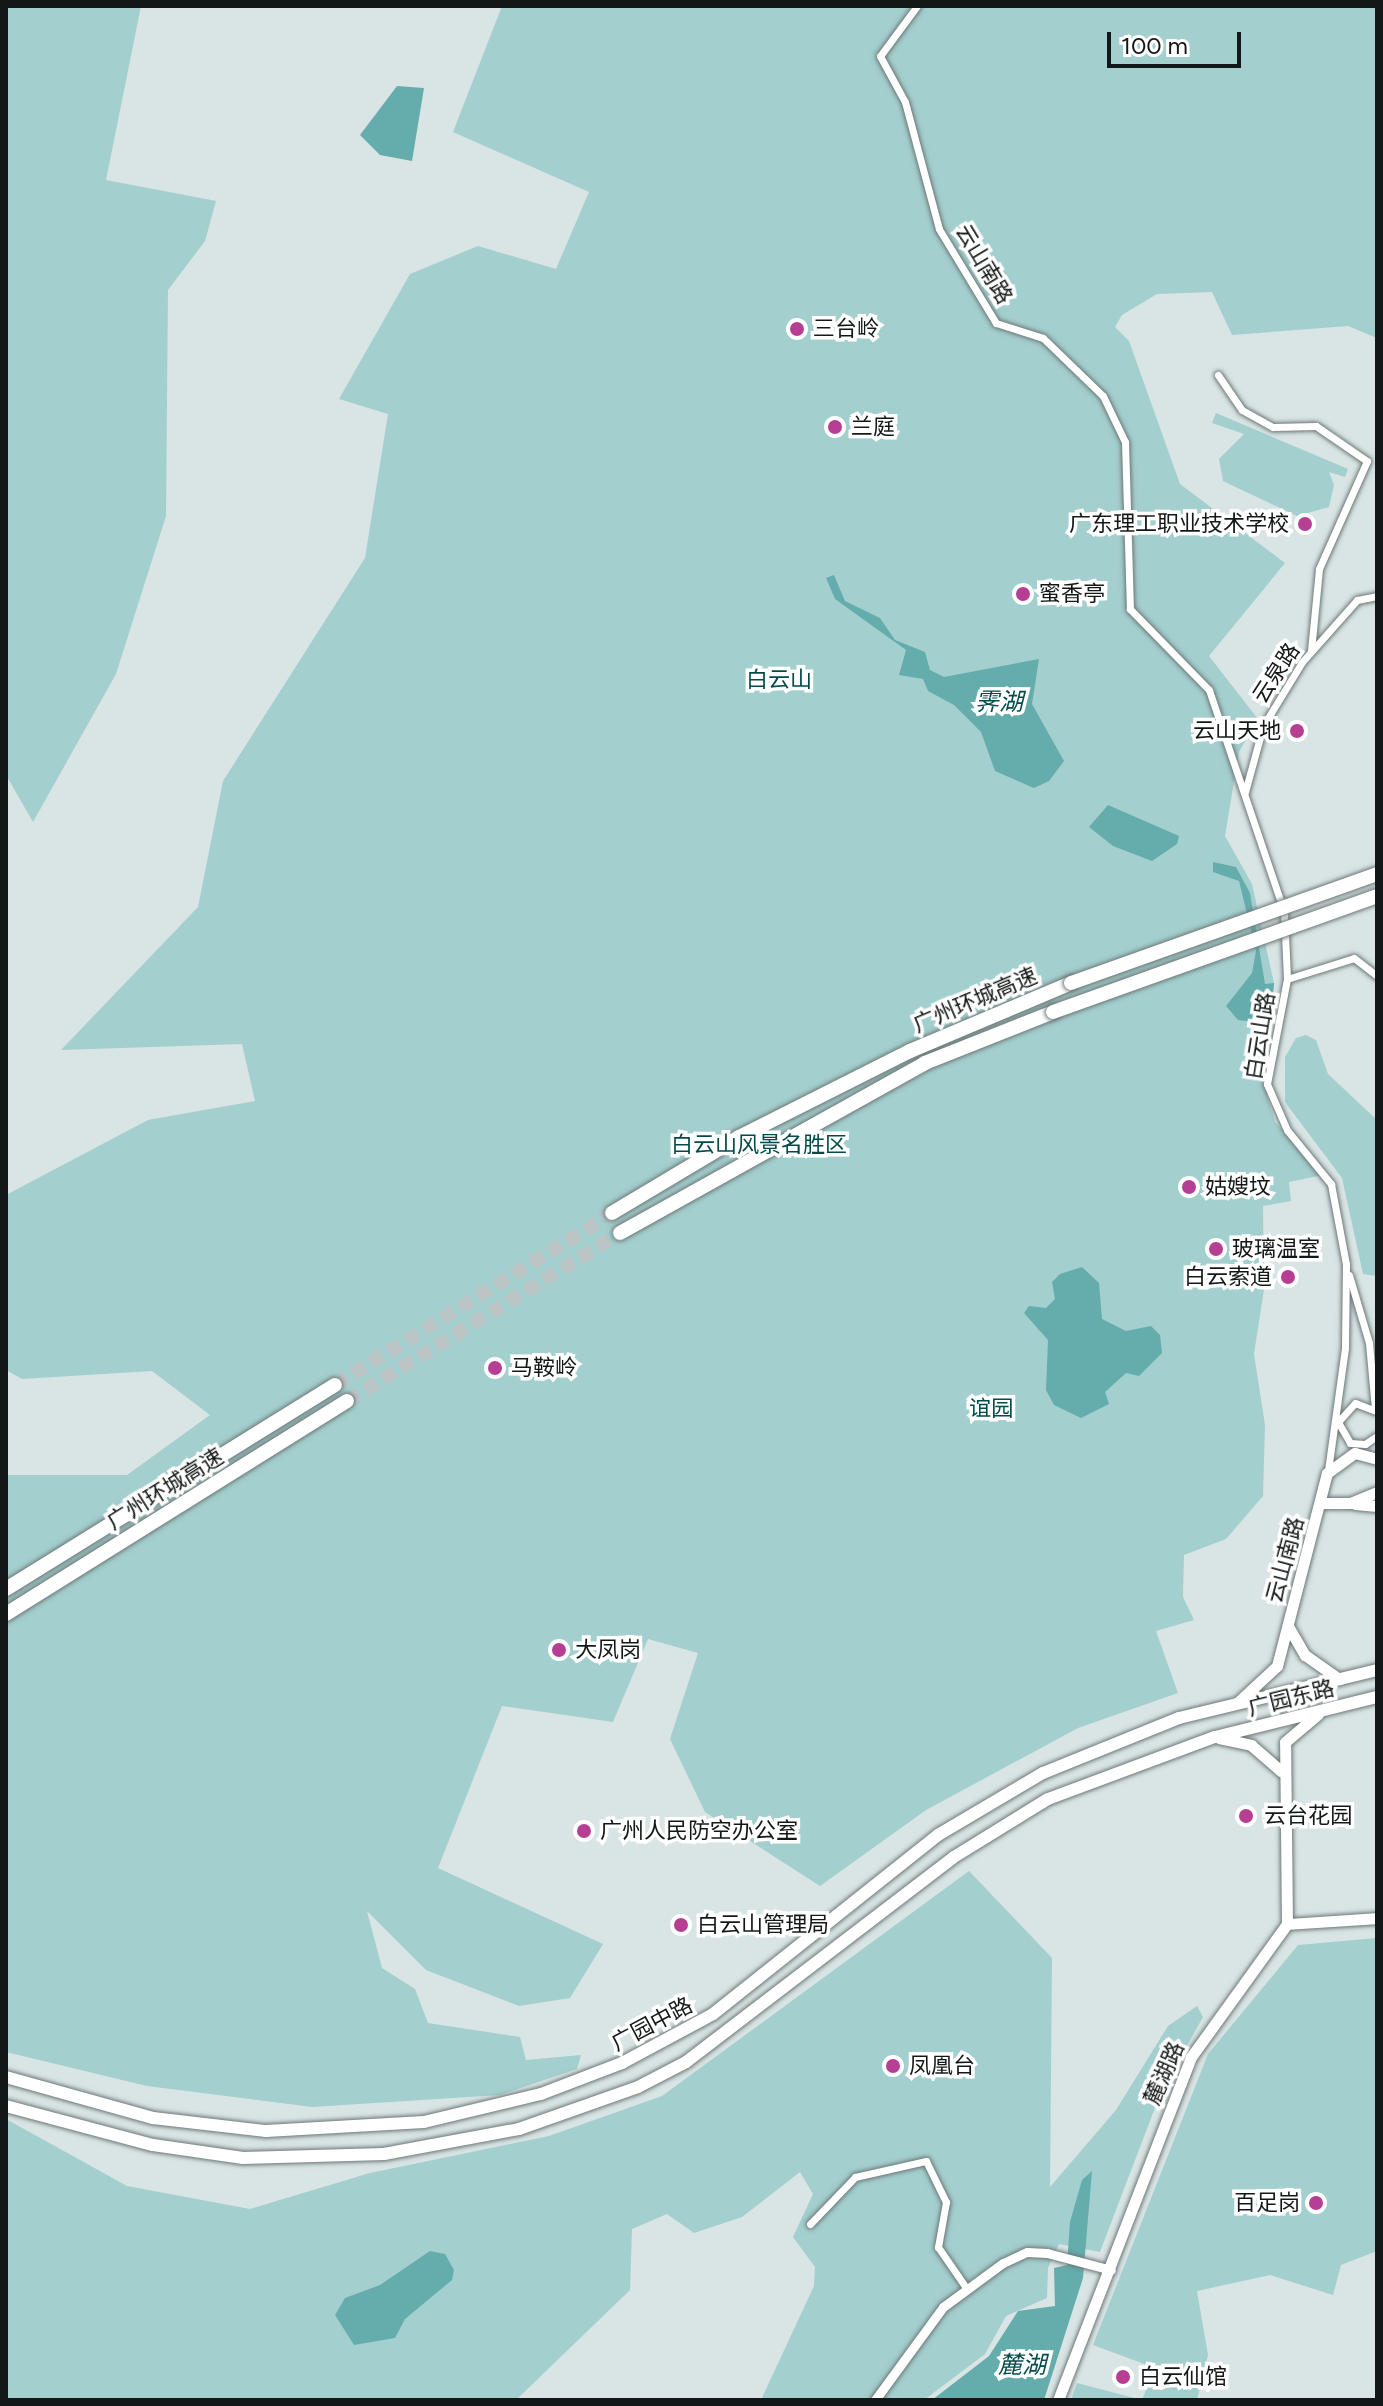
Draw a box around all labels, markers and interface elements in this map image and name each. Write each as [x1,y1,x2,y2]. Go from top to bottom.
scale bar [1111,16,1245,66]
text: 100 m [1121,31,1188,60]
street label: 云山南路 [950,219,1018,309]
place label: 三台岭 [813,316,879,342]
marker: 三台岭 [788,320,806,338]
place label: 兰庭 [851,414,895,440]
marker: 兰庭 [826,418,844,436]
place label: 广东理工职业技术学校 [1069,511,1289,537]
marker: 广东理工职业技术学校 [1296,515,1314,533]
place label: 蜜香亭 [1039,581,1105,607]
marker: 蜜香亭 [1014,585,1032,603]
street label: 云泉路 [1247,638,1305,708]
park label: 白云山 [746,667,812,693]
water label: 霁湖 [975,688,1023,716]
place label: 云山天地 [1193,718,1281,744]
marker: 云山天地 [1288,722,1306,740]
street label: 广州环城高速 [909,962,1041,1038]
street label: 白云山路 [1240,990,1280,1082]
park label: 白云山风景名胜区 [671,1132,847,1158]
place label: 姑嫂坟 [1205,1174,1271,1200]
marker: 姑嫂坟 [1180,1178,1198,1196]
place label: 玻璃温室 [1232,1236,1320,1262]
marker: 玻璃温室 [1207,1240,1225,1258]
place label: 白云索道 [1184,1264,1272,1290]
marker: 白云索道 [1279,1268,1297,1286]
place label: 马鞍岭 [511,1355,577,1381]
marker: 马鞍岭 [486,1359,504,1377]
park label: 谊园 [969,1396,1013,1422]
street label: 广州环城高速 [102,1443,228,1535]
street label: 云山南路 [1261,1514,1309,1606]
place label: 大凤岗 [575,1637,641,1663]
marker: 大凤岗 [550,1641,568,1659]
street label: 广园东路 [1245,1675,1337,1721]
place label: 云台花园 [1264,1803,1352,1829]
marker: 云台花园 [1235,1805,1257,1827]
place label: 广州人民防空办公室 [600,1818,798,1844]
marker: 广州人民防空办公室 [575,1822,593,1840]
place label: 白云山管理局 [697,1912,829,1938]
marker: 白云山管理局 [672,1916,690,1934]
street label: 广园中路 [607,1992,697,2056]
street label: 麓湖路 [1139,2037,1189,2109]
place label: 凤凰台 [909,2053,975,2079]
marker: 凤凰台 [884,2057,902,2075]
place label: 百足岗 [1234,2190,1300,2216]
marker: 百足岗 [1307,2194,1325,2212]
water label: 麓湖 [998,2351,1046,2379]
place label: 白云仙馆 [1139,2364,1227,2390]
marker: 白云仙馆 [1114,2368,1132,2386]

